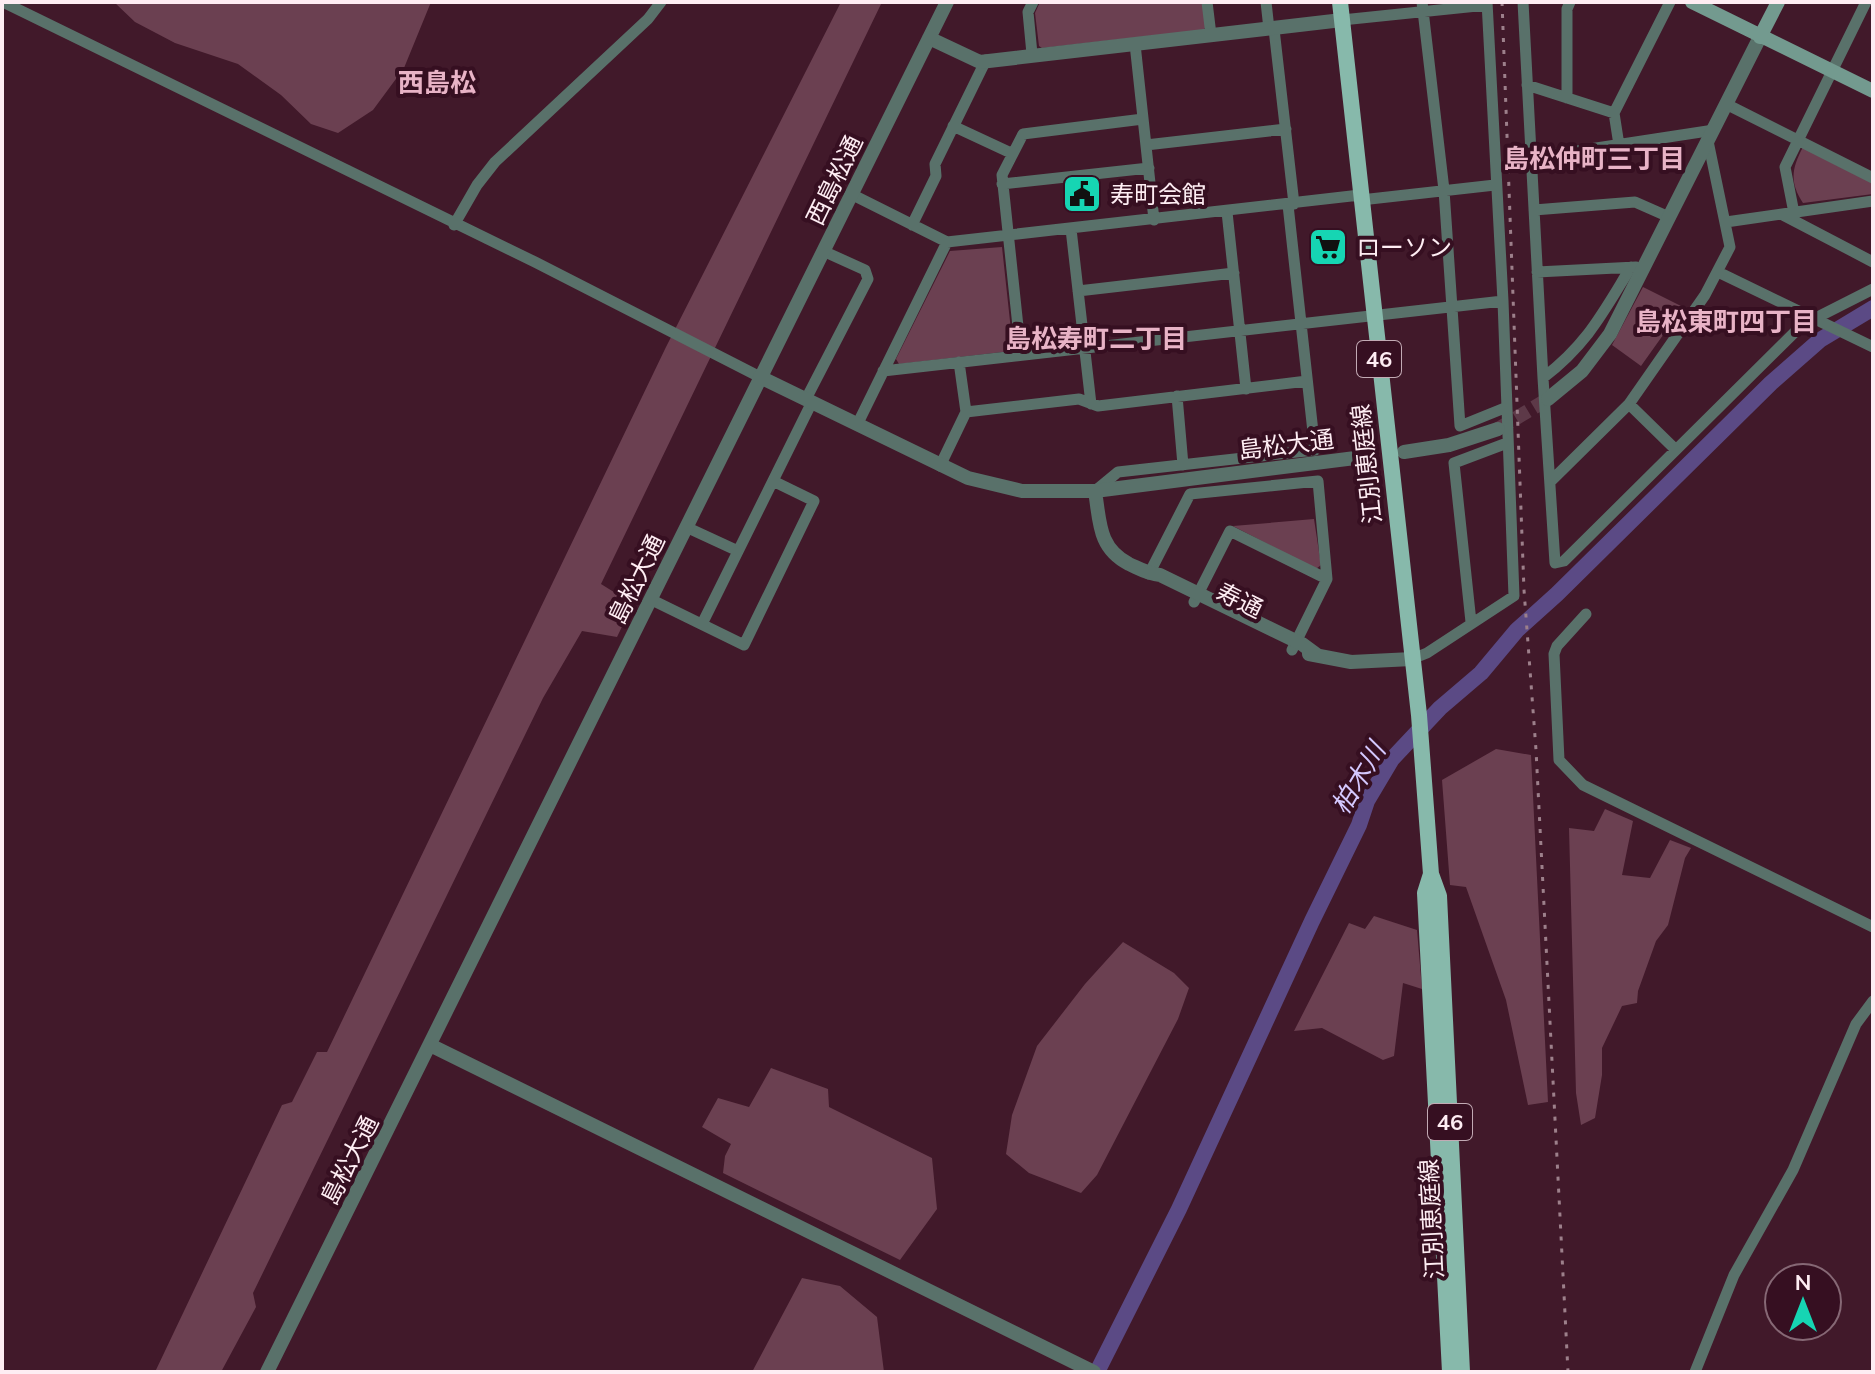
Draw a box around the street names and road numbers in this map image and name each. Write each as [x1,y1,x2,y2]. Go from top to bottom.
street label: 西島松通 [799,130,869,230]
road number: 46 [1357,341,1401,377]
street label: 江別恵庭線 [1345,403,1387,525]
street label: 島松大通 [1237,423,1335,465]
street label: 島松大通 [601,529,671,629]
street label: 寿通 [1212,576,1268,624]
road number: 46 [1428,1104,1472,1140]
street label: 島松大通 [314,1110,384,1210]
street label: 江別恵庭線 [1413,1158,1449,1280]

